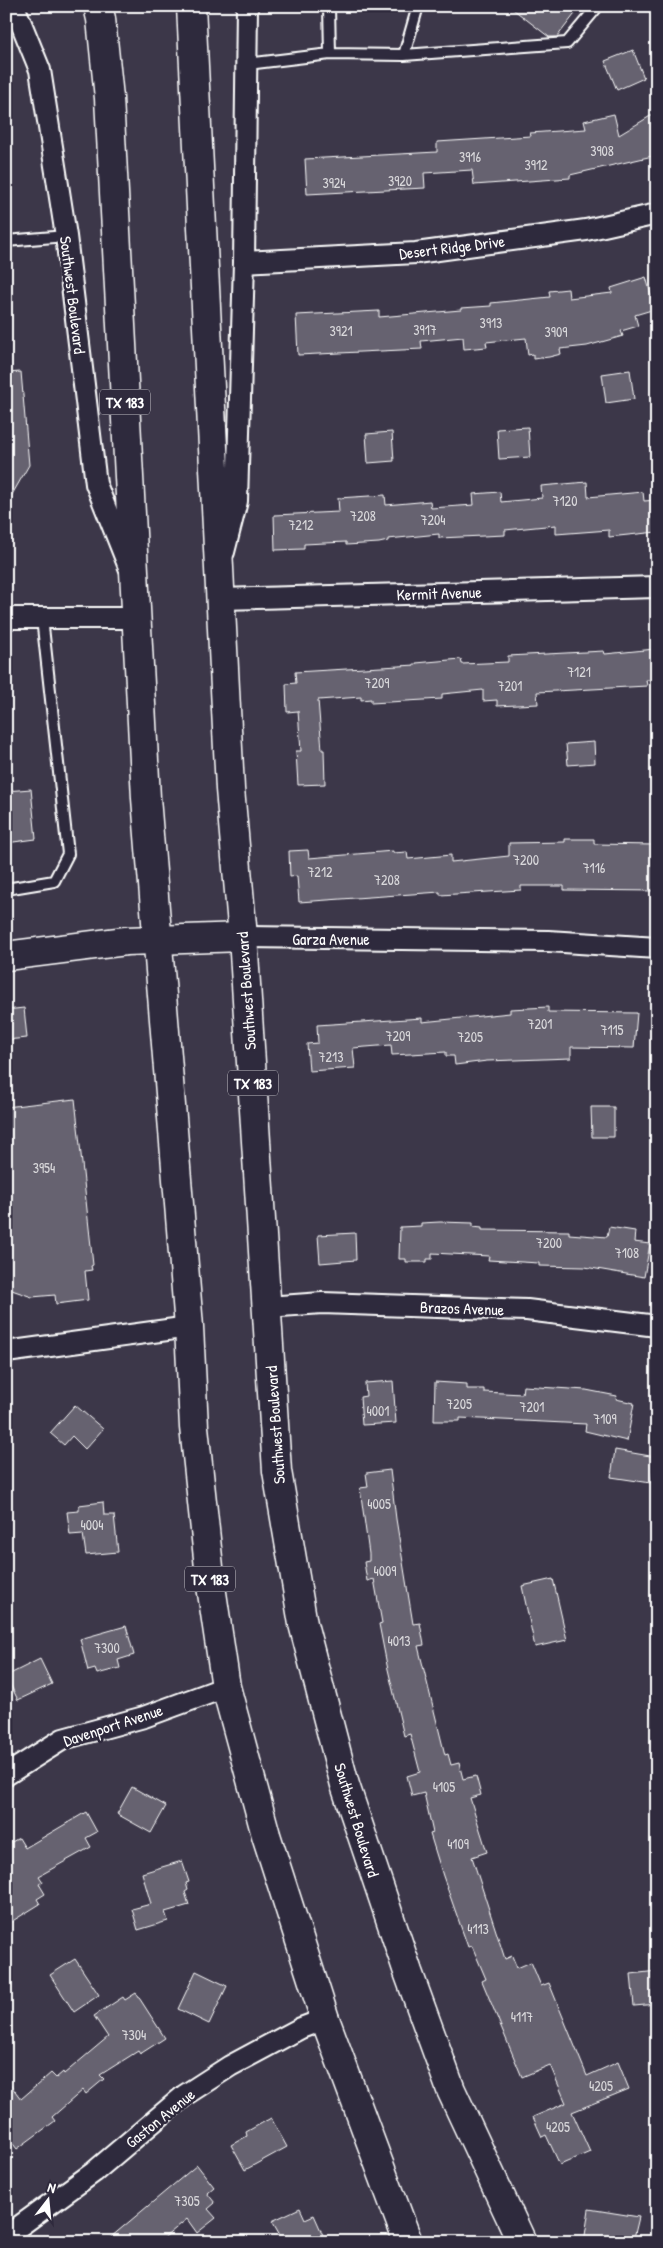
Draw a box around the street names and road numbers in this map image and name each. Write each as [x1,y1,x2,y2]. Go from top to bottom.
street label: Desert Ridge Drive [398,230,507,264]
street label: Southwest Boulevard [55,235,91,355]
road number: TX 183 [100,390,150,414]
street label: Kermit Avenue [396,580,483,605]
street label: Garza Avenue [292,928,370,950]
street label: Southwest Boulevard [231,931,261,1051]
road number: TX 183 [228,1070,278,1096]
street label: Brazos Avenue [420,1296,505,1320]
street label: Southwest Boulevard [260,1365,290,1485]
road number: TX 183 [185,1566,235,1592]
street label: Davenport Avenue [61,1698,166,1751]
street label: Southwest Boulevard [329,1760,385,1880]
street label: Gaston Avenue [121,2083,200,2153]

